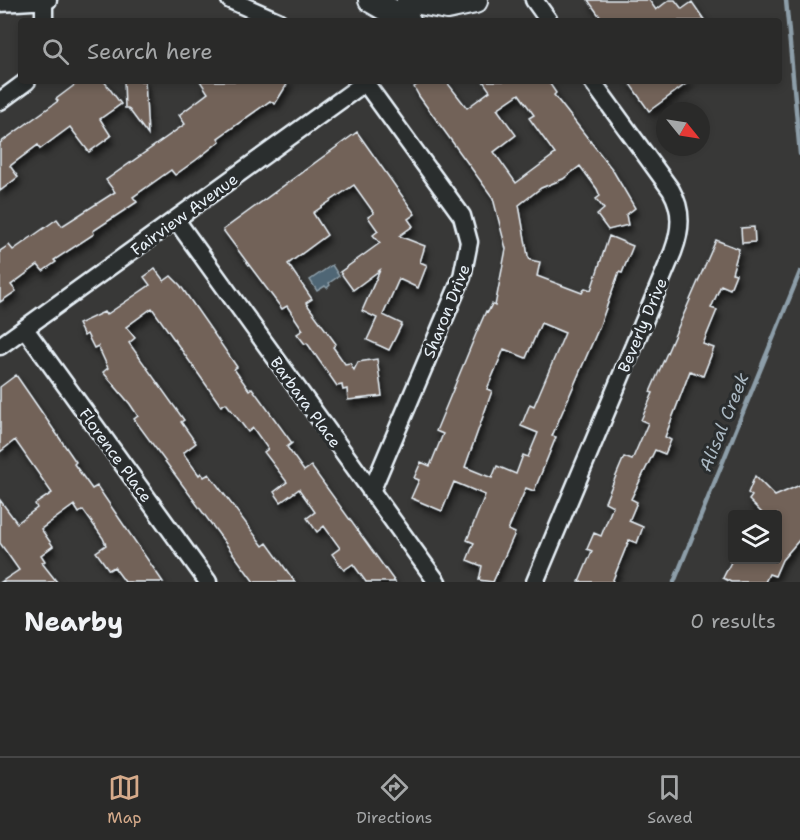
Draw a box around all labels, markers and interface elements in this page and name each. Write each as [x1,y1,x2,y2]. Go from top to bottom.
search box [18,18,782,84]
icon: search [39,35,72,68]
text: Search here [87,37,213,66]
north arrow [656,102,710,156]
street label: Fairview Avenue [127,169,242,260]
street label: Sharon Drive [418,261,475,361]
street label: Beverly Drive [613,275,672,376]
street label: Barbara Place [265,353,346,452]
water label: Alisal Creek [693,368,755,475]
street label: Florence Place [74,404,157,506]
map controls [728,510,782,564]
button: layers [728,510,782,564]
text: Nearby [24,604,123,639]
text: 0 results [690,608,776,634]
tab: Map [107,771,142,828]
tab: Directions [356,771,433,828]
tab: Saved [647,771,693,828]

